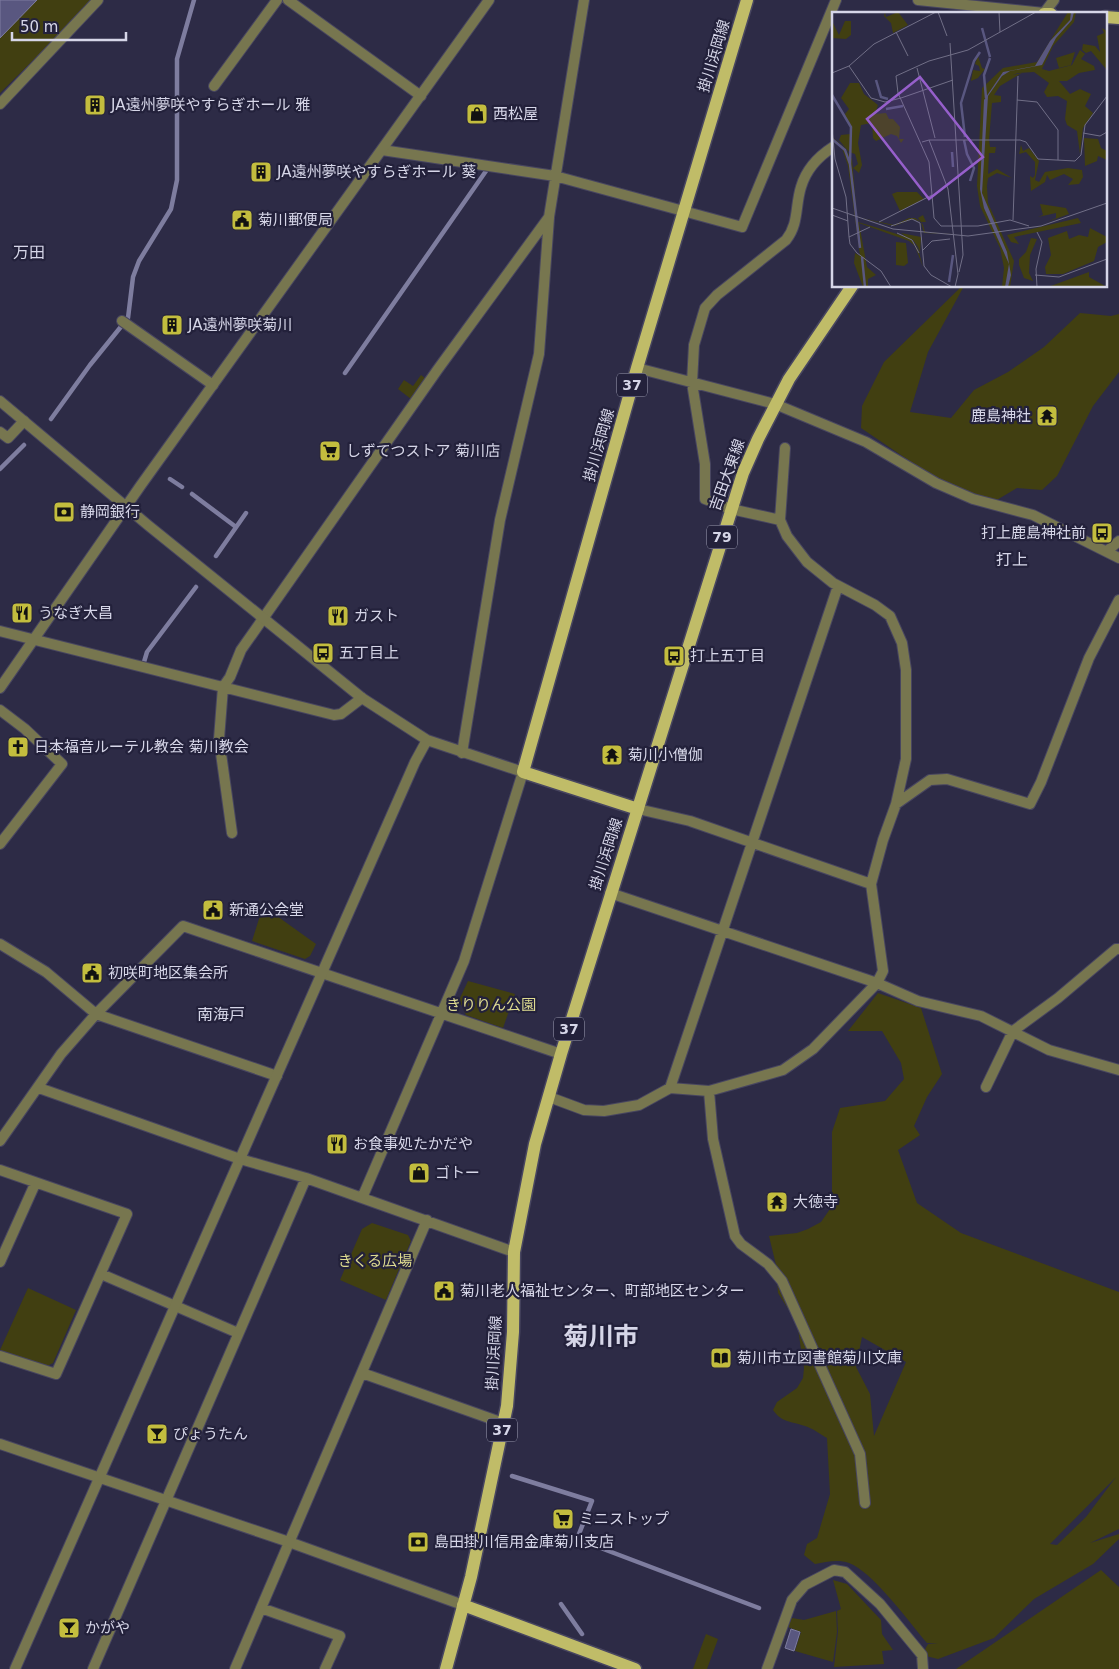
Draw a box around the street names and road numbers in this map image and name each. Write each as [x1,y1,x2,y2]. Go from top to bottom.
street label: 掛川浜岡線 [694,17,734,95]
road number: 37 [617,374,647,396]
street label: 掛川浜岡線 [580,406,618,484]
street label: 吉田大東線 [706,437,748,513]
road number: 79 [707,526,737,548]
street label: 掛川浜岡線 [586,816,626,892]
road number: 37 [554,1018,584,1040]
street label: 掛川浜岡線 [483,1315,505,1391]
road number: 37 [487,1418,517,1442]

